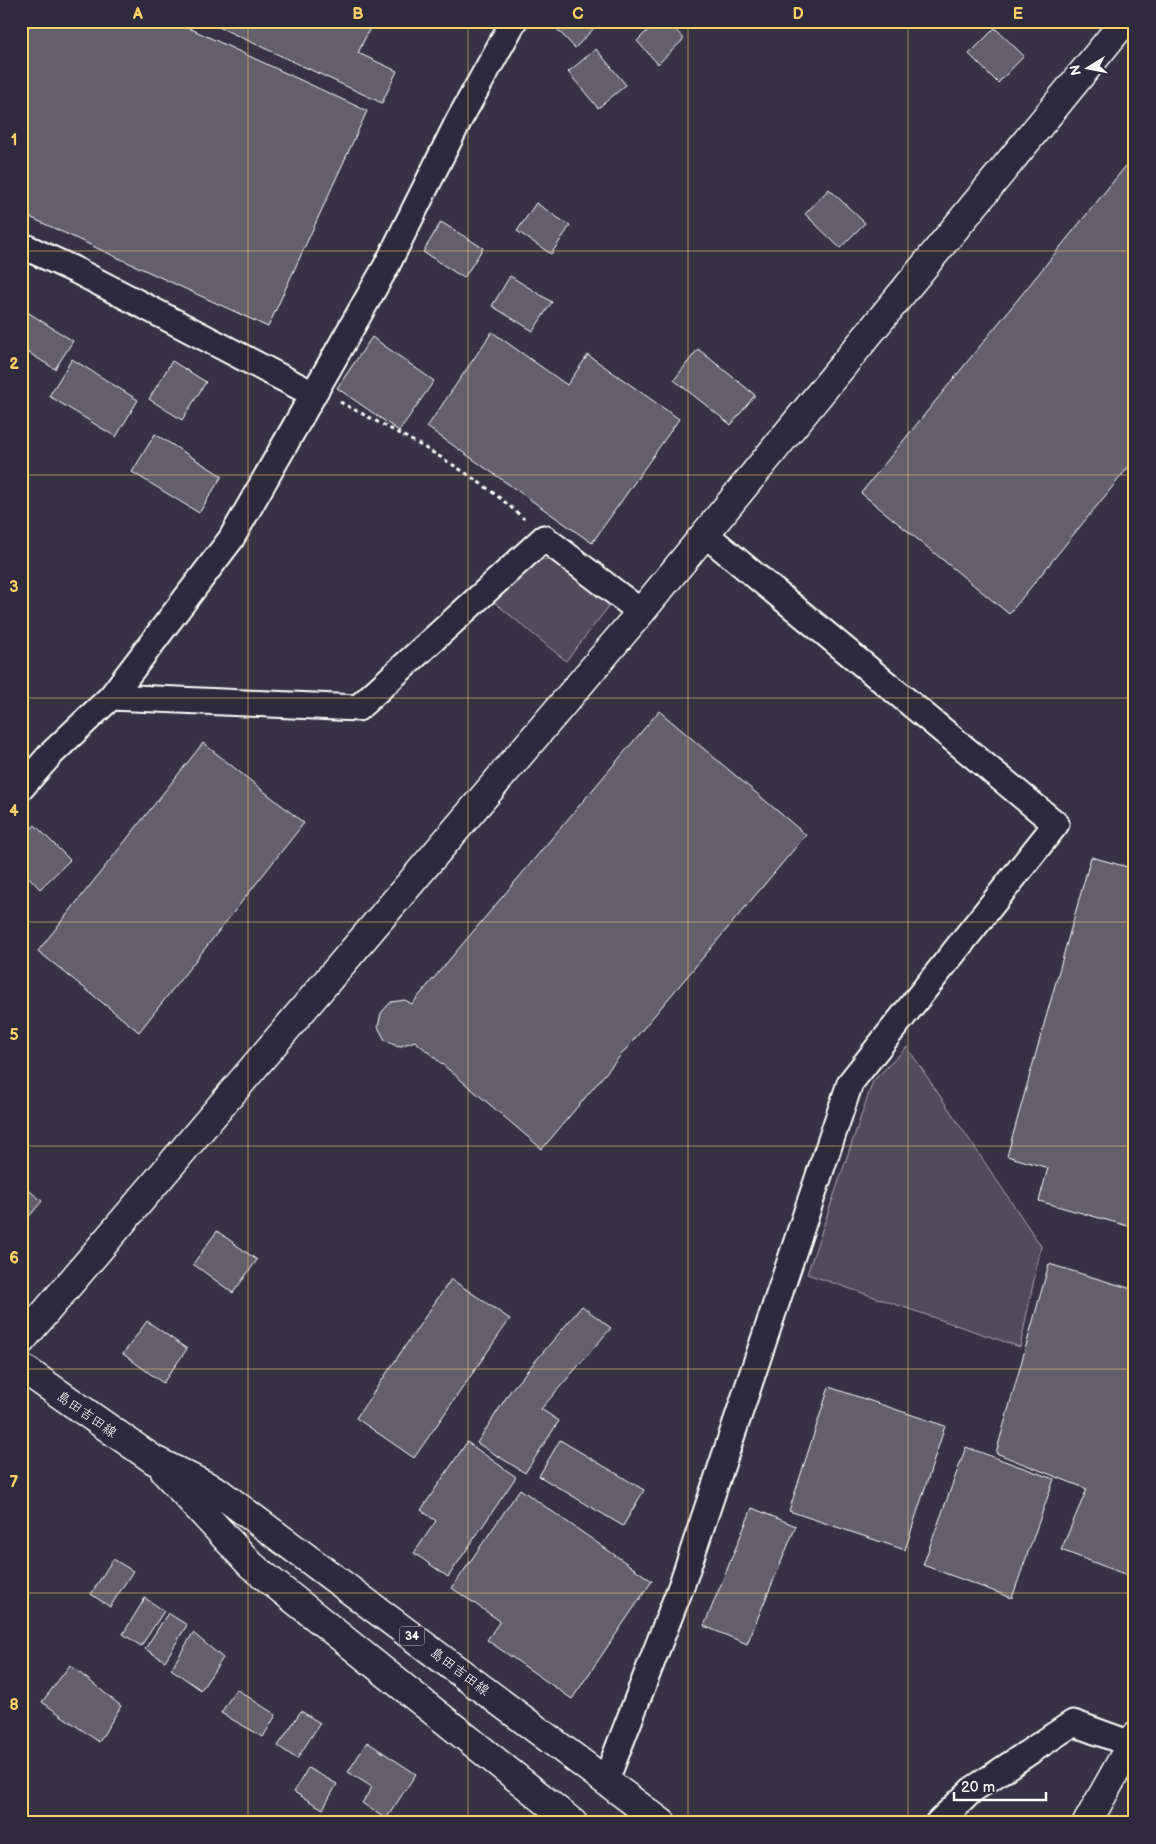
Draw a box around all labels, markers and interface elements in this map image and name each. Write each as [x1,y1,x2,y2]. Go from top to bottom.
text: A [132,5,143,24]
text: B [352,5,364,24]
text: C [572,5,584,24]
text: D [792,5,804,24]
text: E [1013,5,1023,24]
north arrow [1064,42,1114,92]
text: N [1066,64,1085,77]
text: 1 [11,131,17,150]
text: 2 [9,355,19,374]
text: 3 [9,578,19,597]
text: 4 [9,802,19,821]
text: 5 [9,1026,19,1045]
text: 6 [9,1249,19,1268]
street label: 島田吉田線 [53,1387,120,1441]
text: 7 [10,1473,19,1492]
road number: 34 [400,1626,424,1645]
street label: 島田吉田線 [427,1644,493,1699]
text: 8 [9,1696,19,1715]
scale bar [954,1769,1046,1801]
text: 20 m [961,1778,995,1797]

